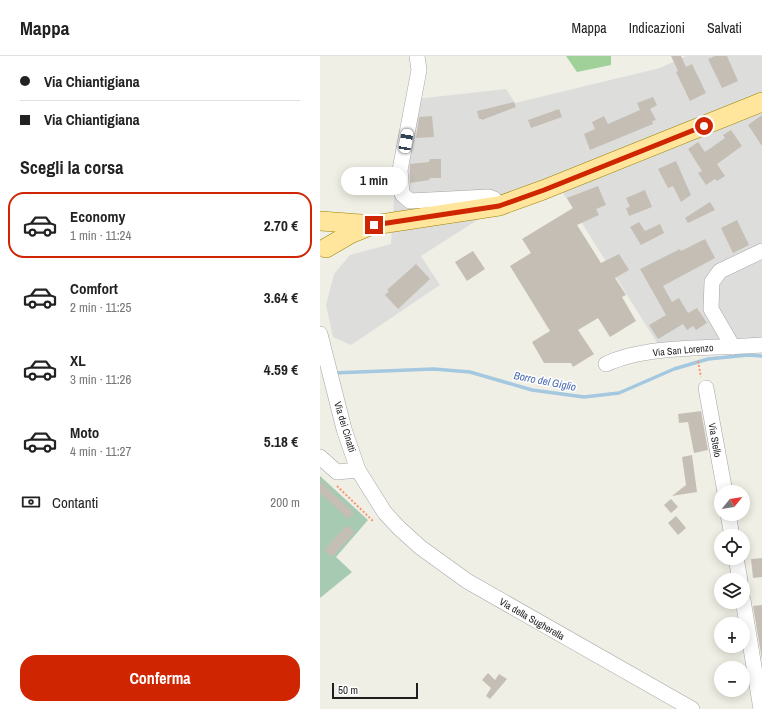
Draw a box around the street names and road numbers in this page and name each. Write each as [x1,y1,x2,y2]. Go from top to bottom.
street label: Via San Lorenzo [652,341,714,359]
street label: Via dei Cinatti [331,400,359,454]
street label: Via Stello [706,422,725,459]
street label: Via della Sugherella [497,595,567,643]

